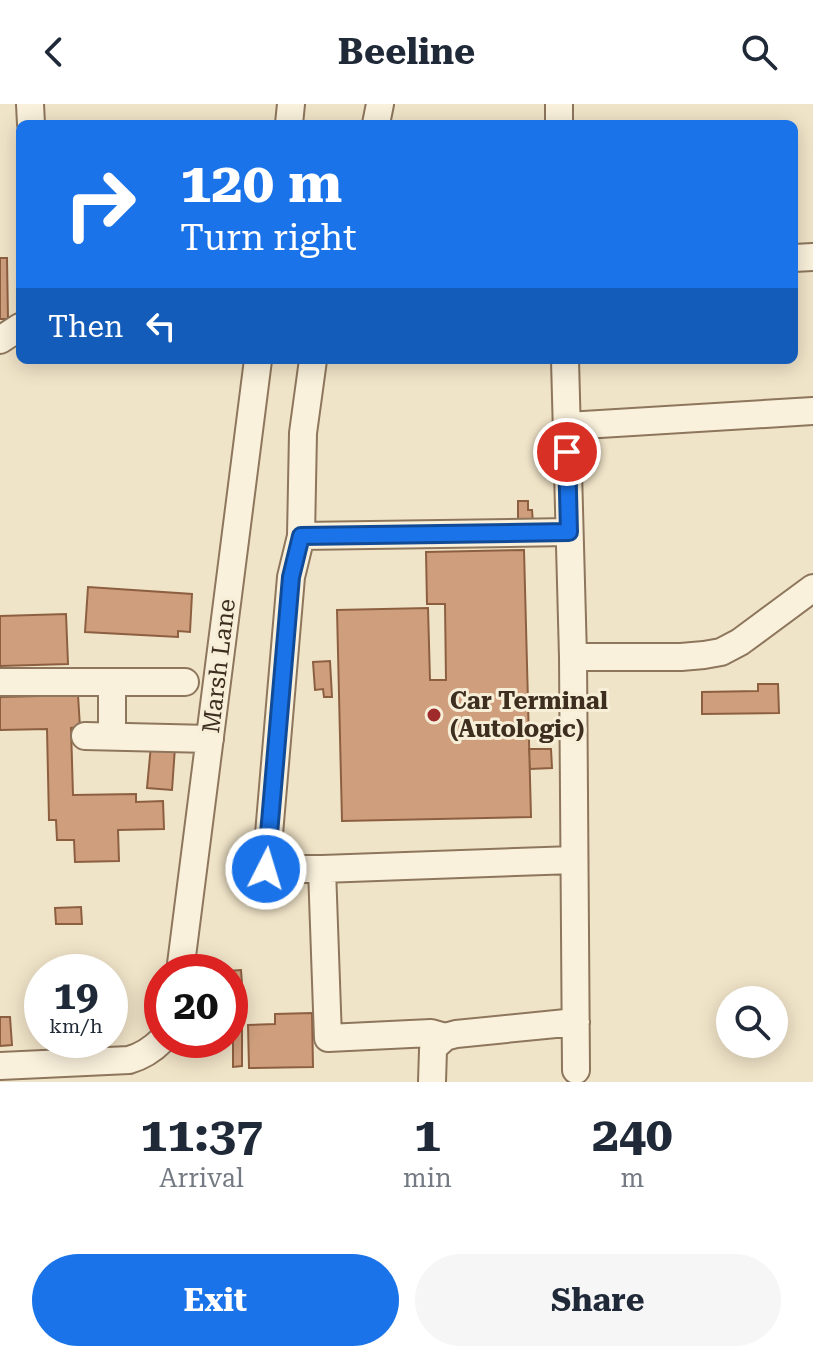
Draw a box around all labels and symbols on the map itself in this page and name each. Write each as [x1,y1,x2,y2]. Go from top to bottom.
pin [533,418,601,486]
street label: Marsh Lane [197,597,241,735]
place label: Car Terminal (Autologic) [450,687,608,743]
marker: Car Terminal (Autologic) [425,706,443,724]
position arrow [224,827,308,911]
speed limit sign: 20 [144,954,248,1058]

